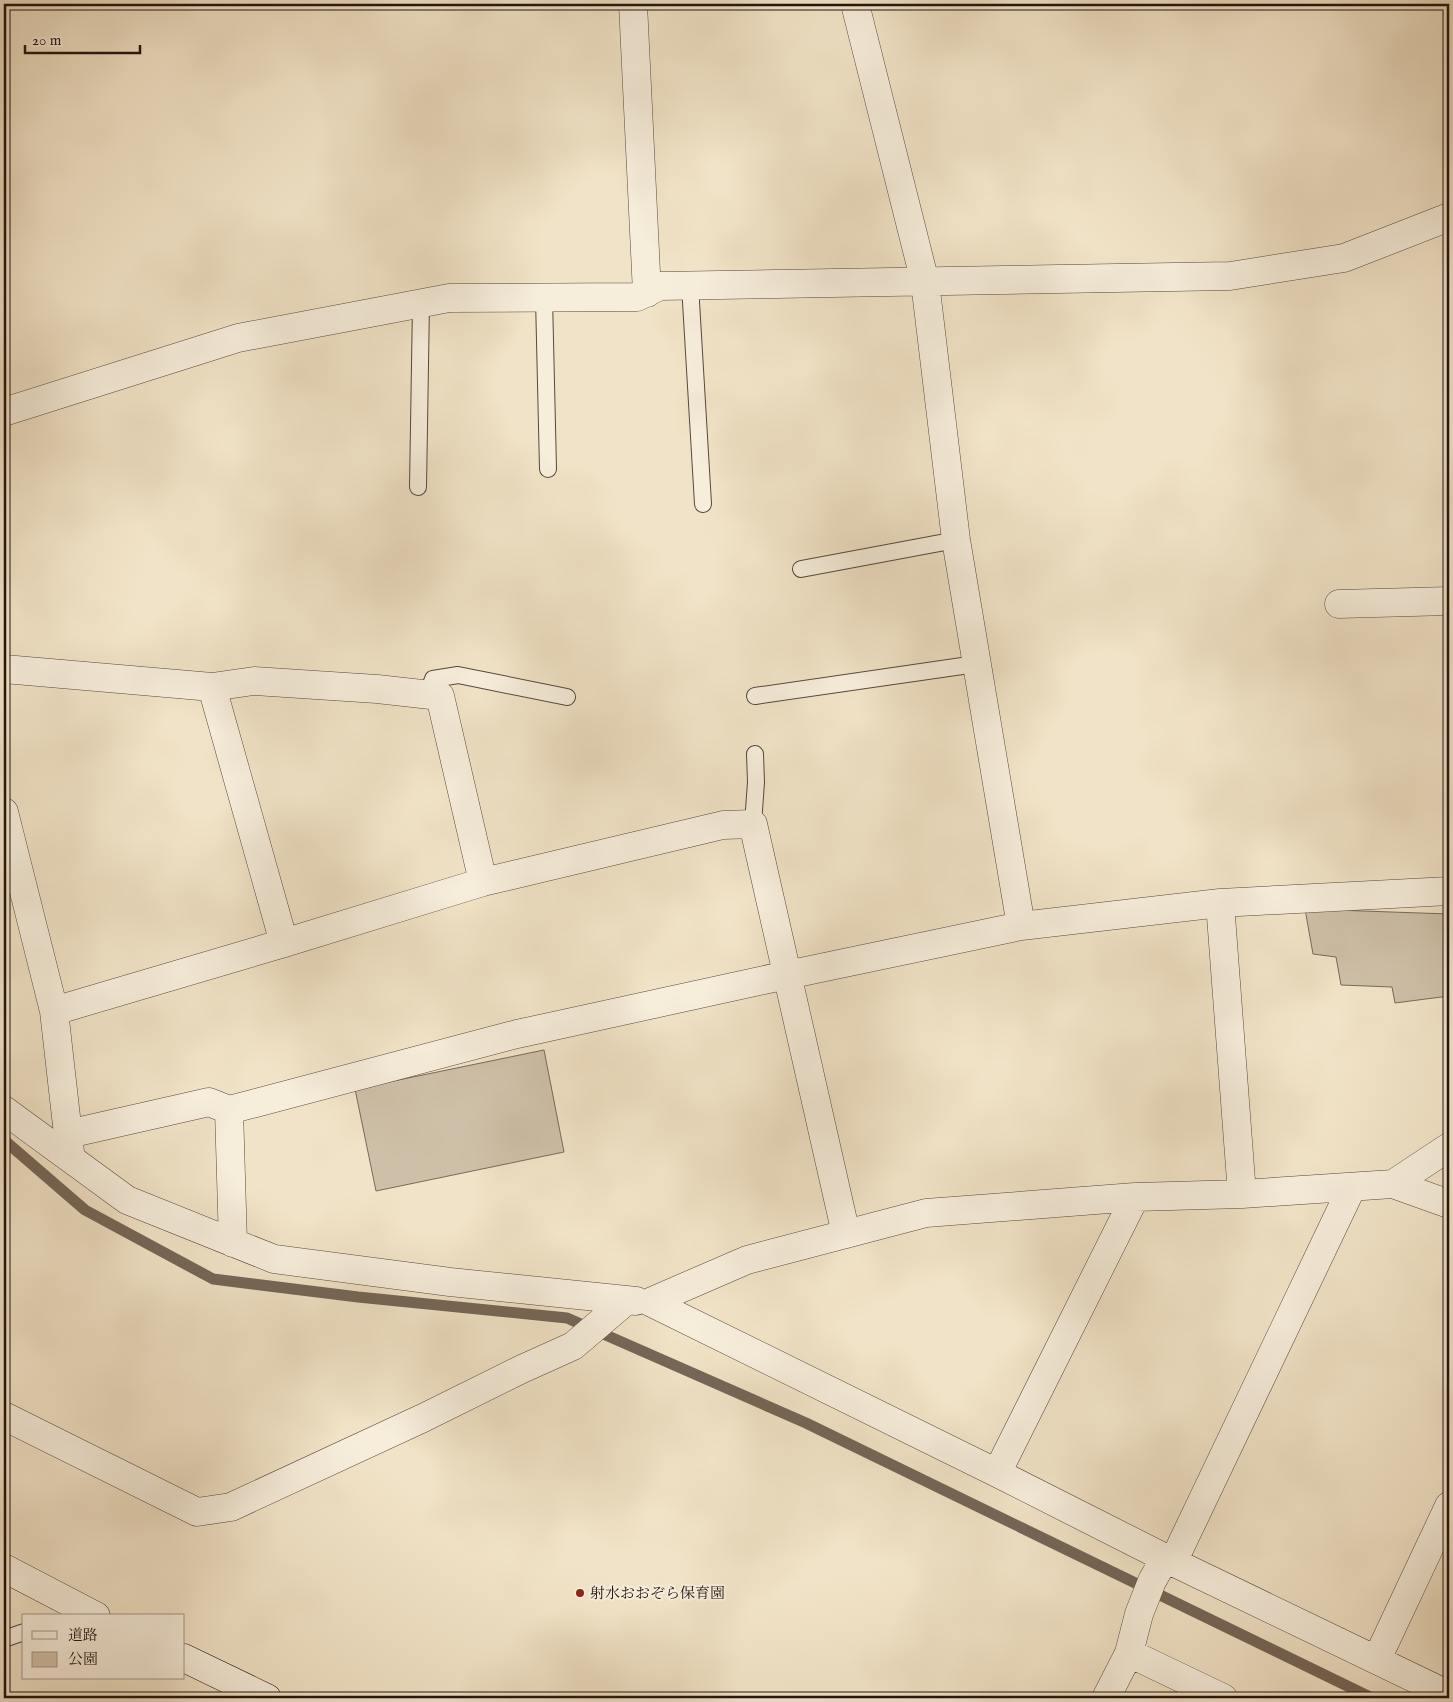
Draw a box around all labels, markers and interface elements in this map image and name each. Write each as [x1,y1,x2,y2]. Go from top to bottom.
scale bar [25,22,140,54]
text: 20 m [32,31,62,50]
place label: 射水おおぞら保育園 [590,1584,725,1603]
marker: 射水おおぞら保育園 [574,1587,586,1599]
legend [22,1614,185,1680]
text: 道路 [68,1626,98,1645]
text: 公園 [68,1650,98,1669]

